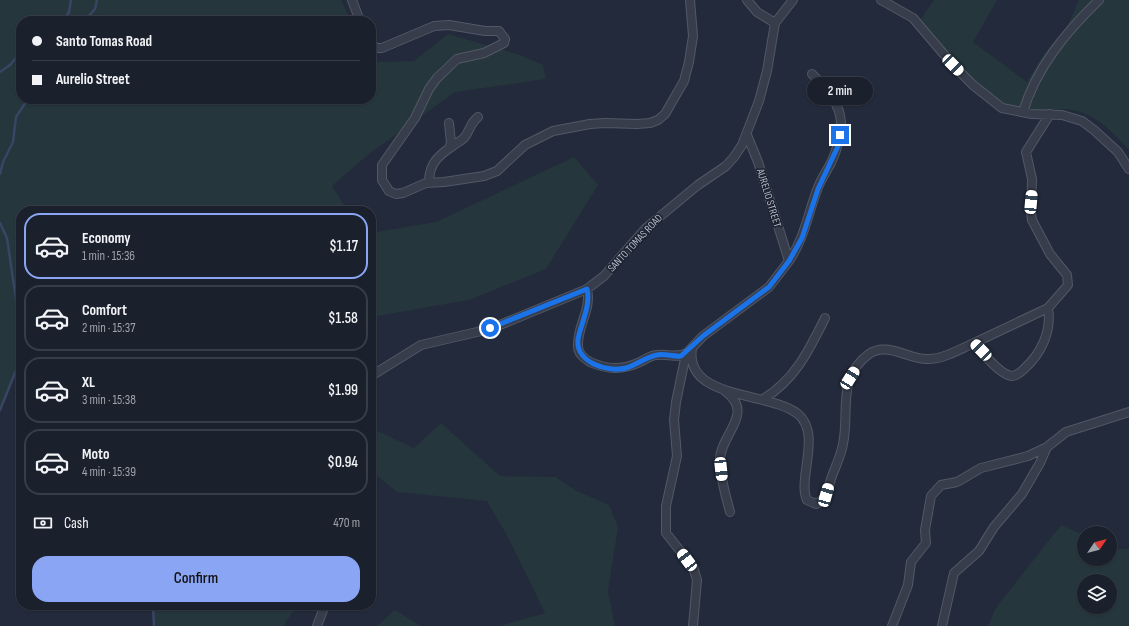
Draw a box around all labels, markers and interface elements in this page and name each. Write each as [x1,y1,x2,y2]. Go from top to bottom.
text: Santo Tomas Road [56,32,152,51]
car [940,52,966,78]
text: Aurelio Street [56,70,130,89]
callout: 2 min [807,77,873,105]
text: 2 min [828,83,852,99]
route end [831,126,849,144]
street label: AURELIO STREET [754,166,784,230]
car [1024,190,1038,214]
street label: SANTO TOMAS ROAD [605,211,665,275]
icon: car [34,228,70,264]
text: Economy [82,229,131,248]
text: $1.17 [329,237,358,256]
text: 1 min · 15:36 [82,248,135,264]
icon: car [34,300,70,336]
text: Comfort [82,301,127,320]
text: $1.58 [328,309,358,328]
route start [481,319,499,337]
text: 2 min · 15:37 [82,320,135,336]
car [968,337,994,363]
car [839,365,861,391]
icon: car [34,372,70,408]
text: XL [82,373,95,392]
text: $1.99 [328,381,358,400]
text: 3 min · 15:38 [82,392,136,408]
icon: car [34,444,70,480]
text: Moto [82,445,109,464]
text: $0.94 [327,453,358,472]
car [714,456,728,482]
text: 4 min · 15:39 [82,464,136,480]
car [817,482,835,508]
icon: cash [32,512,54,534]
text: Cash [64,514,89,533]
text: 470 m [333,515,360,531]
north arrow [1077,526,1117,566]
map controls [1077,526,1117,614]
car [675,547,699,573]
button: Confirm [32,556,360,602]
button: layers [1077,574,1117,614]

